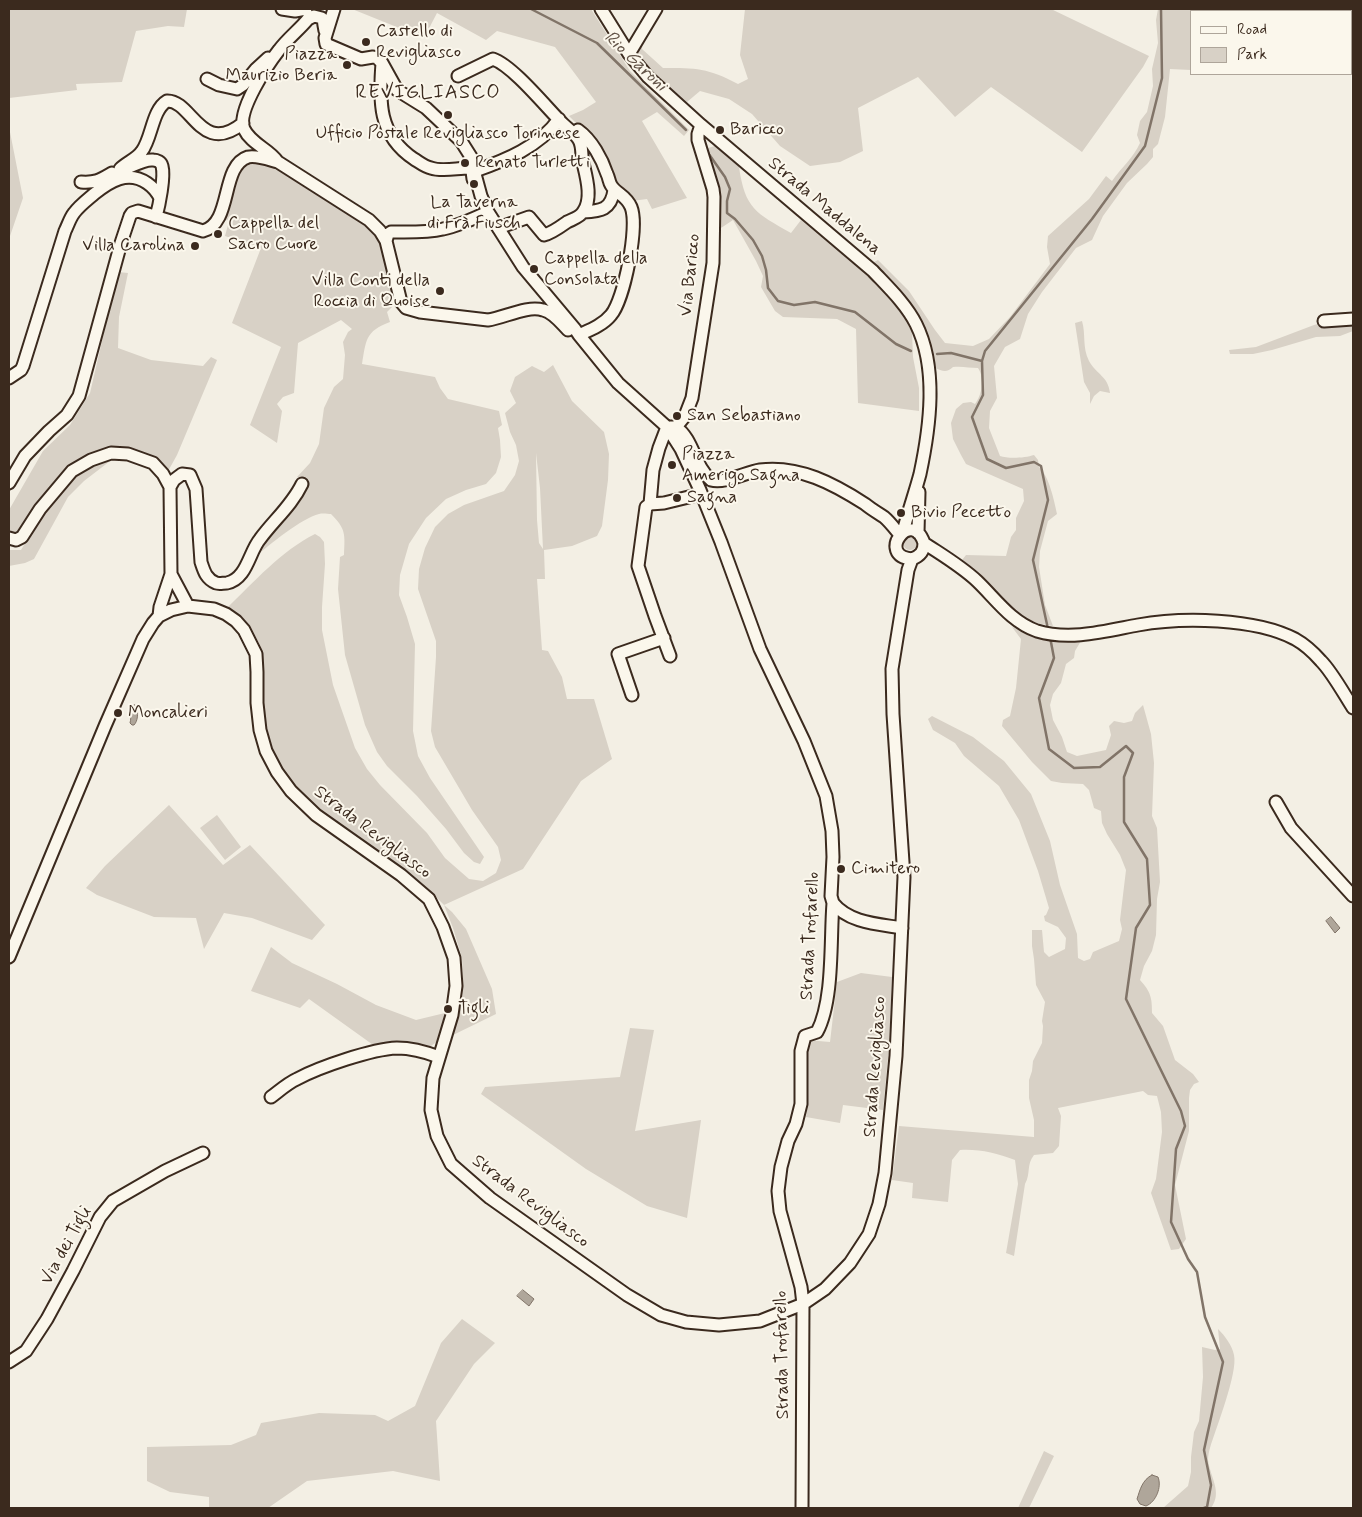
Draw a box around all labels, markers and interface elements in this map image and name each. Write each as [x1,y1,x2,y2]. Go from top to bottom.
legend [1190,10,1352,75]
text: Road [1237,20,1267,40]
place label: Castello di Revigliasco [376,21,461,64]
water label: Rio Garoni [598,27,672,97]
marker: Castello di Revigliasco [360,36,372,48]
place label: Piazza Maurizio Beria [225,44,337,86]
text: Park [1237,45,1267,65]
marker: Piazza Maurizio Beria [341,59,353,71]
district label: REVIGLIASCO [357,82,499,106]
marker: Ufficio Postale Revigliasco Torinese [442,109,454,121]
place label: Baricco [730,119,784,141]
place label: Ufficio Postale Revigliasco Torinese [316,123,580,145]
marker: Baricco [714,124,726,136]
place label: Renato Turletti [475,152,590,174]
street label: Strada Maddalena [763,153,885,261]
marker: Renato Turletti [459,157,471,169]
marker: La Taverna di Frà Fiusch [468,178,480,190]
place label: La Taverna di Frà Fiusch [427,192,521,234]
place label: Cappella del Sacro Cuore [228,213,319,255]
marker: Cappella del Sacro Cuore [212,228,224,240]
street label: Via Baricco [676,233,706,317]
place label: Villa Carolina [82,235,185,257]
marker: Villa Carolina [189,240,201,252]
place label: Cappella della Consolata [544,248,648,290]
marker: Cappella della Consolata [528,263,540,275]
place label: Villa Conti della Roccia di Quoise [312,270,430,312]
marker: Villa Conti della Roccia di Quoise [434,285,446,297]
place label: San Sebastiano [687,405,801,427]
marker: San Sebastiano [671,410,683,422]
place label: Piazza Amerigo Sagna [682,444,800,486]
marker: Piazza Amerigo Sagna [666,459,678,471]
place label: Sagna [687,487,737,509]
marker: Sagna [671,492,683,504]
place label: Bivio Pecetto [911,502,1011,524]
marker: Bivio Pecetto [895,507,907,519]
place label: Moncalieri [128,702,208,724]
marker: Moncalieri [112,707,124,719]
street label: Strada Revigliasco [309,782,435,884]
place label: Cimitero [851,858,920,880]
marker: Cimitero [835,863,847,875]
street label: Strada Trofarello [797,871,825,1001]
street label: Strada Revigliasco [860,996,892,1138]
place label: Tigli [458,998,489,1020]
marker: Tigli [442,1003,454,1015]
street label: Strada Revigliasco [467,1151,593,1253]
street label: Via dei Tigli [37,1203,97,1289]
street label: Strada Trofarello [771,1290,795,1420]

